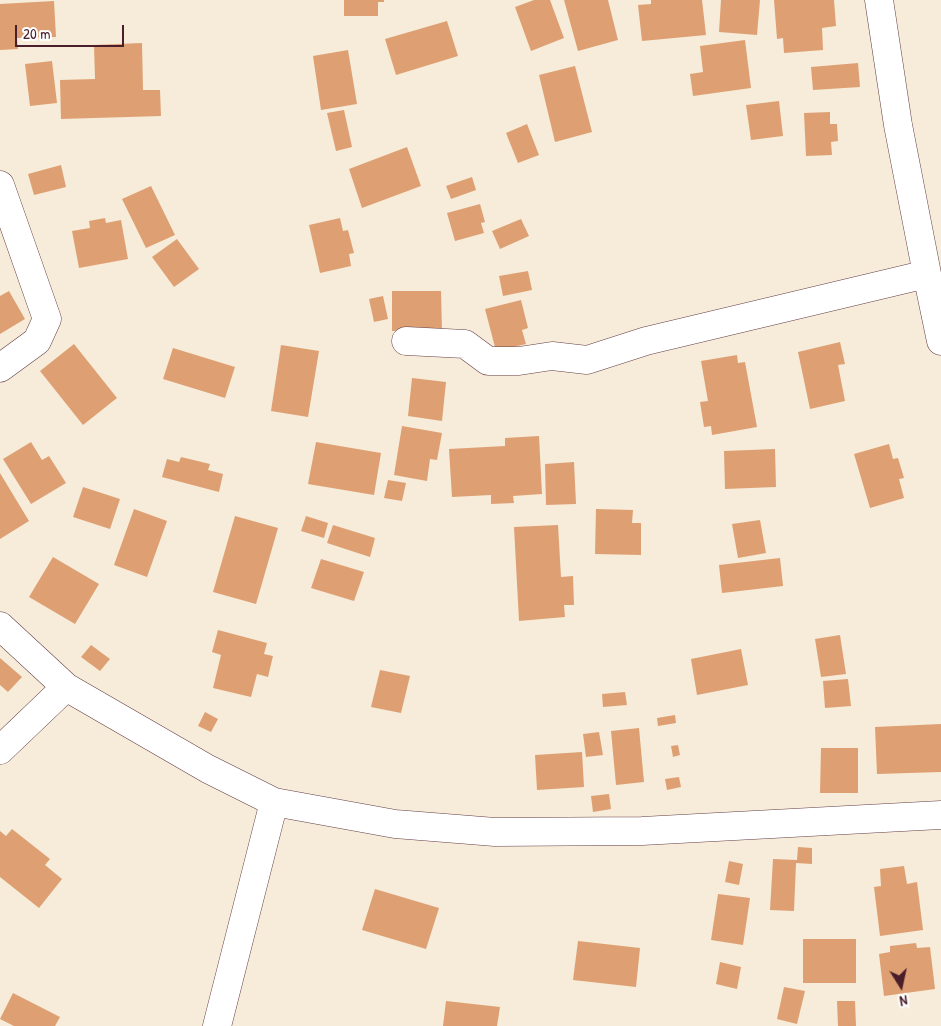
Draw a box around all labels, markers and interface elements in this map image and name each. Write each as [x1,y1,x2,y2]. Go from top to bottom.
scale bar [18,15,126,47]
text: 20 m [23,23,50,44]
north arrow [876,961,926,1011]
text: N [898,991,909,1011]

